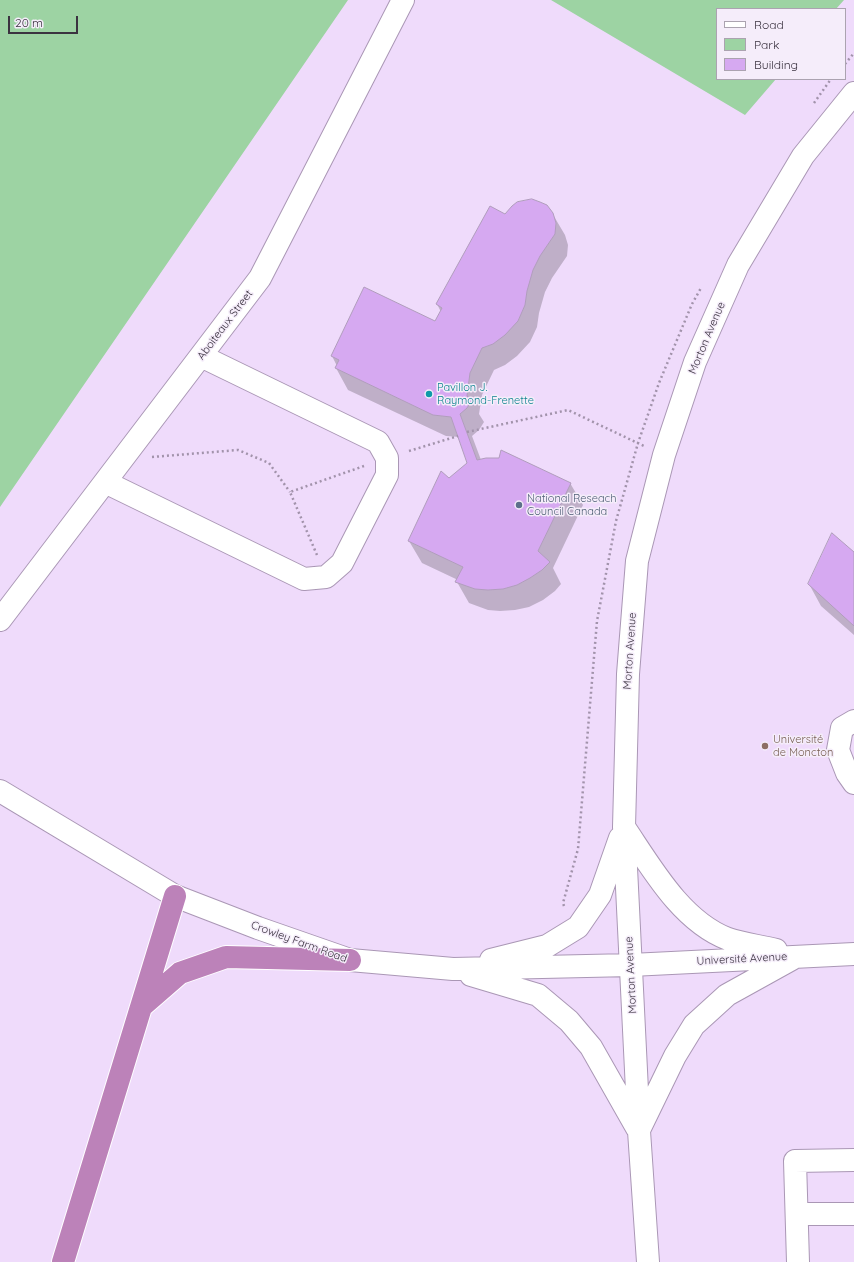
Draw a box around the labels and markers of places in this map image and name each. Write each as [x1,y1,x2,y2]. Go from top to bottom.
place label: Pavillon J. Raymond-Frenette [437,381,534,407]
marker: Pavillon J. Raymond-Frenette [424,389,434,399]
place label: National Reseach Council Canada [527,492,617,518]
marker: National Reseach Council Canada [514,500,524,510]
place label: Université de Moncton [773,733,833,759]
marker: Université de Moncton [760,741,770,751]

